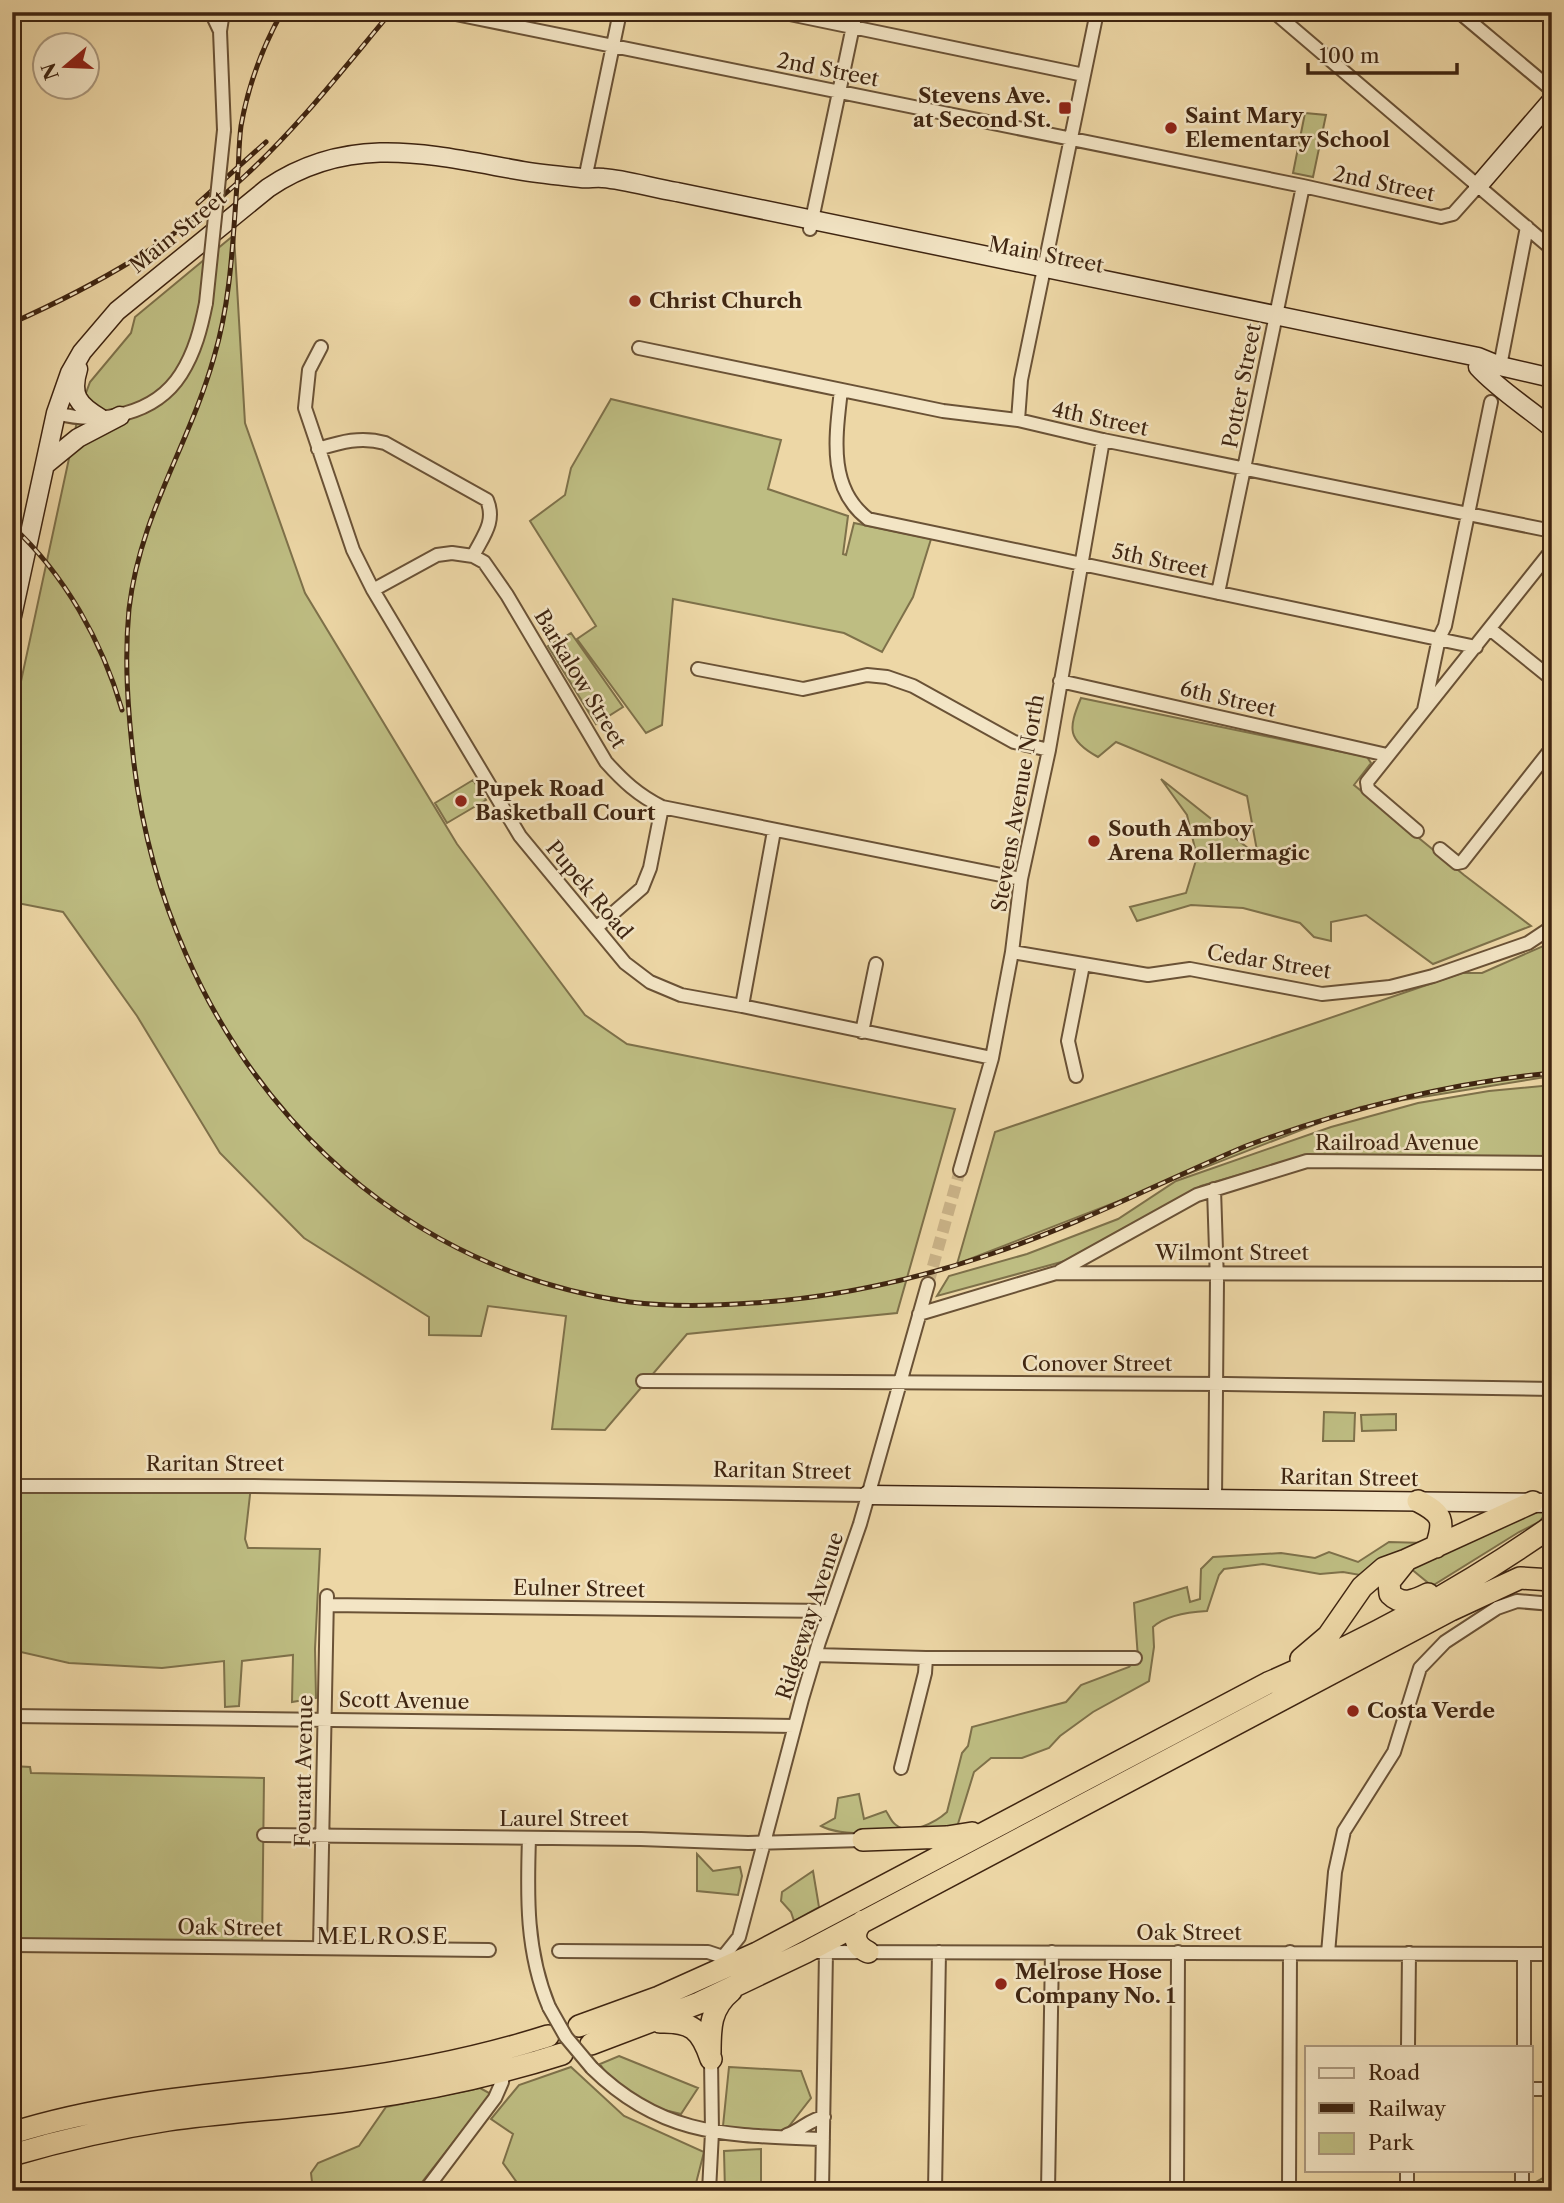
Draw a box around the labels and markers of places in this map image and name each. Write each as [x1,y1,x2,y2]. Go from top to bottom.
place label: Stevens Ave. at Second St. [913,83,1051,132]
marker: Stevens Ave. at Second St. [1057,100,1073,116]
place label: Saint Mary Elementary School [1185,103,1390,152]
marker: Saint Mary Elementary School [1163,120,1179,136]
place label: Christ Church [649,288,803,313]
marker: Christ Church [627,293,643,309]
place label: Pupek Road Basketball Court [475,776,656,825]
marker: Pupek Road Basketball Court [453,793,469,809]
place label: South Amboy Arena Rollermagic [1107,816,1310,865]
marker: South Amboy Arena Rollermagic [1086,833,1102,849]
place label: Costa Verde [1367,1698,1495,1723]
marker: Costa Verde [1345,1703,1361,1719]
place label: Melrose Hose Company No. 1 [1015,1959,1176,2008]
marker: Melrose Hose Company No. 1 [993,1976,1009,1992]

